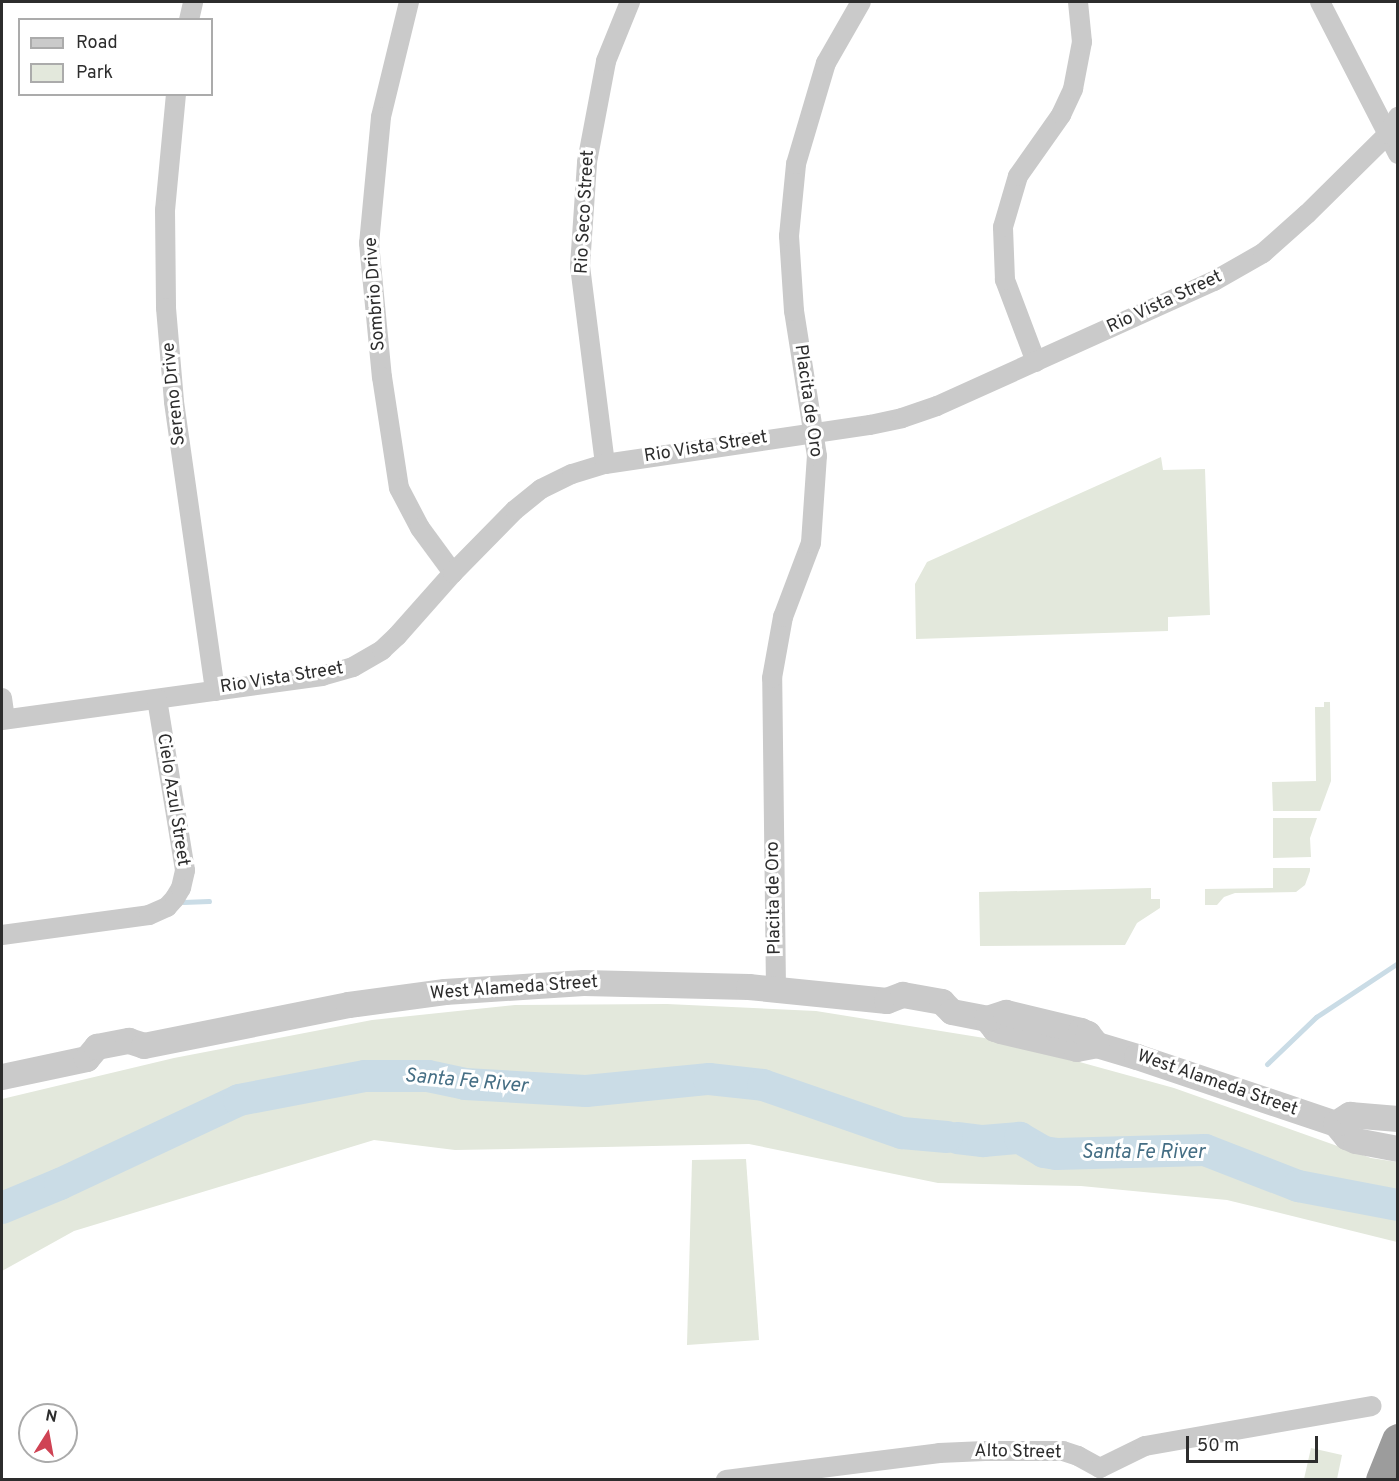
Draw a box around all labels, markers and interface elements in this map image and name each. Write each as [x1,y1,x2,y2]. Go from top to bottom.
legend [18,18,213,96]
text: Road [76,32,118,55]
text: Park [76,62,113,85]
street label: Rio Seco Street [572,149,600,275]
street label: Sombrio Drive [361,236,391,352]
street label: Rio Vista Street [1104,267,1226,339]
street label: Sereno Drive [159,341,191,447]
street label: Placita de Oro [788,343,826,459]
street label: Rio Vista Street [642,428,770,468]
street label: Rio Vista Street [218,659,346,699]
street label: Cielo Azul Street [151,732,193,868]
street label: Placita de Oro [763,841,787,955]
street label: West Alameda Street [429,972,599,1006]
street label: West Alameda Street [1134,1046,1300,1122]
water label: Santa Fe River [403,1065,529,1099]
water label: Santa Fe River [1081,1141,1205,1165]
north arrow [18,1403,78,1463]
text: N [44,1406,59,1428]
scale bar [1189,1424,1321,1462]
text: 50 m [1197,1435,1239,1458]
street label: Alto Street [974,1441,1062,1465]

